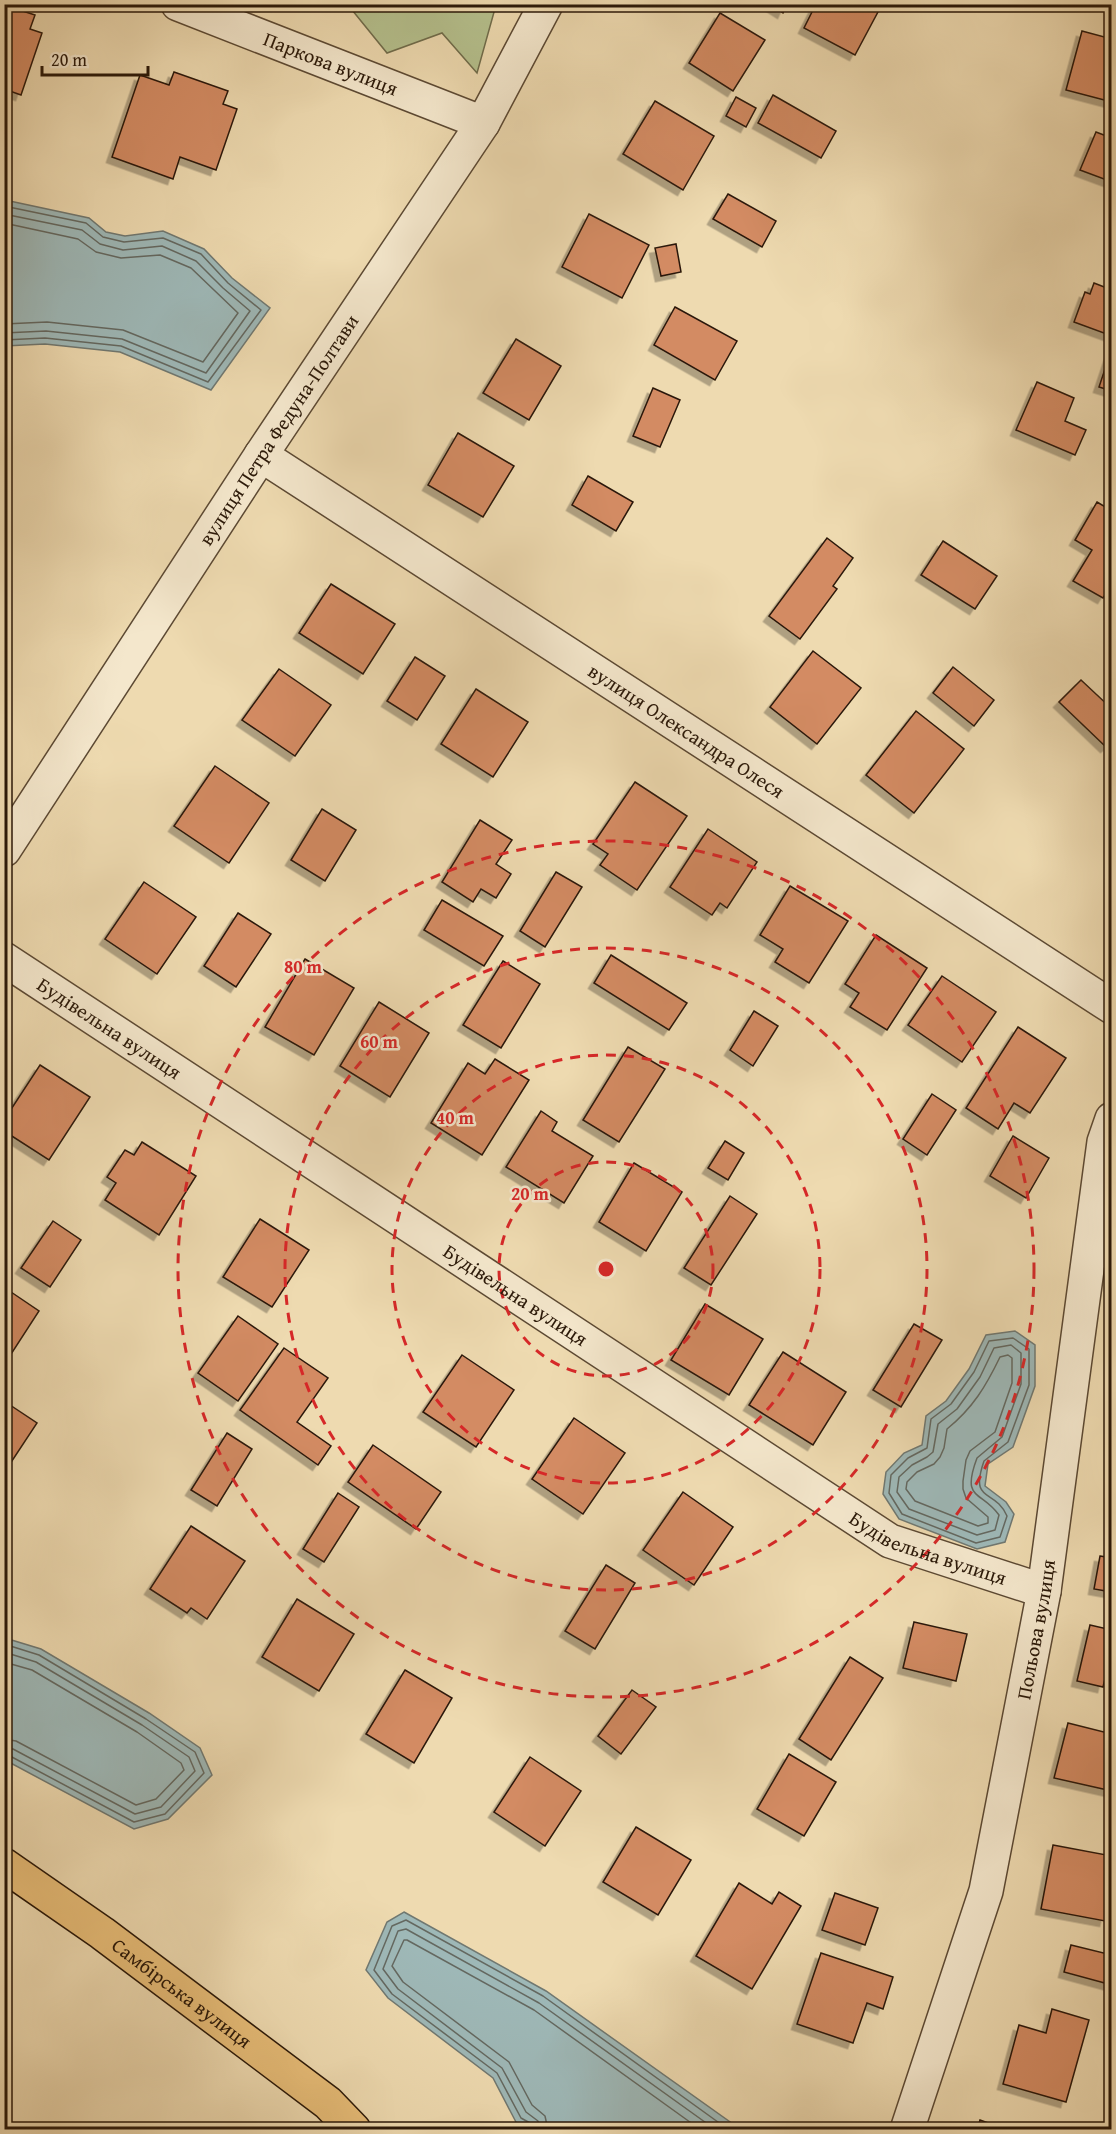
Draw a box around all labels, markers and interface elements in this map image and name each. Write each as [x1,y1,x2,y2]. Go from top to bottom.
street label: Паркова вулиця [260,24,402,102]
scale bar [42,39,148,77]
text: 20 m [51,46,87,73]
street label: вулиця Петра Федуна-Полтави [191,308,365,551]
street label: вулиця Олександра Олеся [583,656,791,805]
text: 80 m [284,953,323,980]
street label: Будівельна вулиця [32,970,188,1086]
text: 60 m [360,1028,399,1055]
text: 40 m [436,1104,475,1131]
text: 20 m [511,1180,550,1207]
street label: Будівельна вулиця [438,1236,594,1353]
centre of rings [596,1259,616,1279]
street label: Будівельна вулиця [844,1503,1010,1592]
street label: Польова вулиця [1008,1558,1062,1702]
street label: Самбірська вулиця [106,1930,258,2055]

